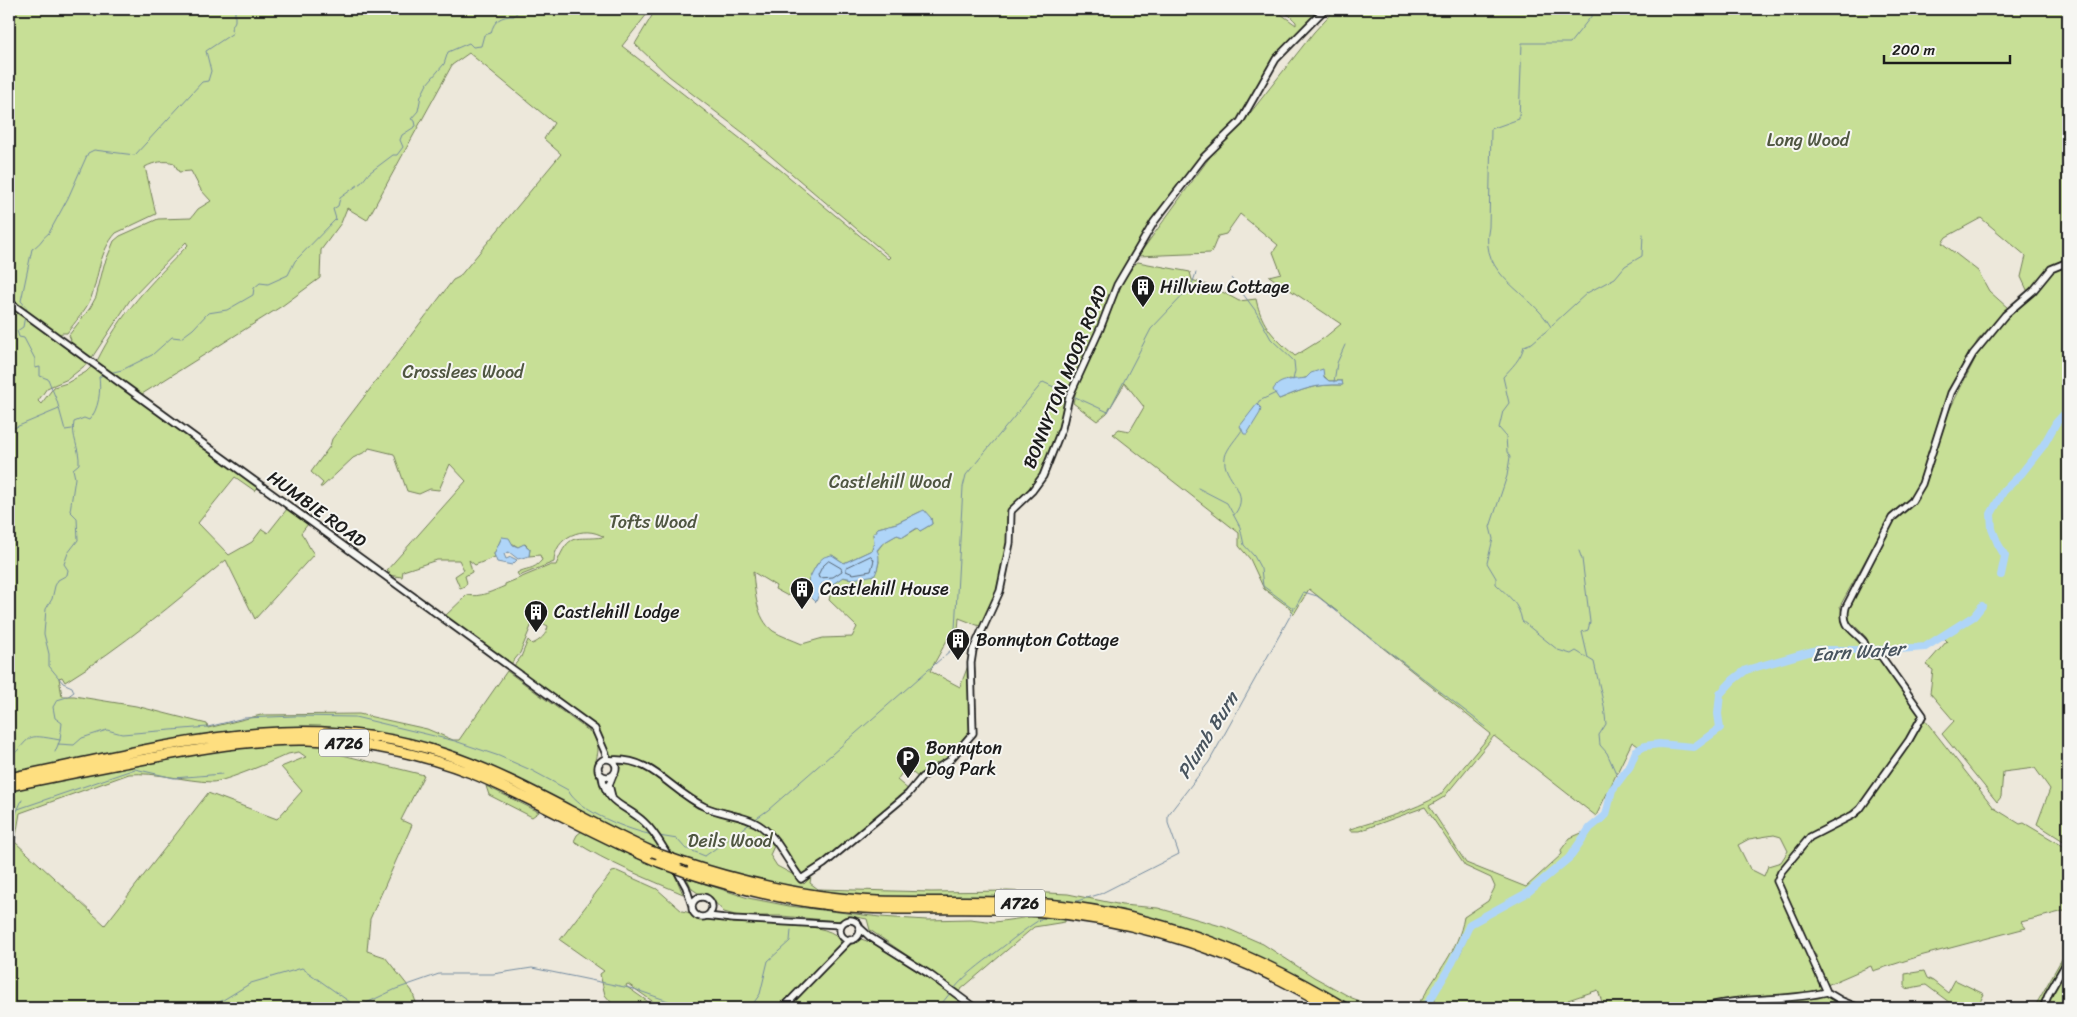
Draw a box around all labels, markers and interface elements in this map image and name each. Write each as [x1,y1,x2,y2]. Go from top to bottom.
scale bar [1884,32,2011,64]
text: 200 m [1892,37,1936,63]
park label: Long Wood [1767,124,1851,156]
place label: Hillview Cottage [1160,271,1289,303]
building icon: Hillview Cottage [1130,274,1156,308]
street label: BONNYTON MOOR ROAD [1014,280,1117,474]
park label: Crosslees Wood [402,356,525,388]
street label: HUMBIE ROAD [260,462,374,556]
park label: Castlehill Wood [829,466,952,498]
park label: Tofts Wood [609,506,698,538]
place label: Castlehill House [820,573,949,605]
building icon: Castlehill House [789,576,815,610]
place label: Castlehill Lodge [554,596,679,628]
building icon: Castlehill Lodge [523,599,549,633]
place label: Bonnyton Cottage [976,624,1119,656]
building icon: Bonnyton Cottage [945,627,971,661]
water label: Earn Water [1811,632,1908,671]
water label: Plumb Burn [1168,684,1248,785]
road number: A726 [319,730,369,756]
place label: Bonnyton Dog Park [926,732,1002,785]
parking icon: Bonnyton Dog Park [895,745,921,779]
park label: Deils Wood [688,825,774,857]
road number: A726 [995,890,1045,916]

